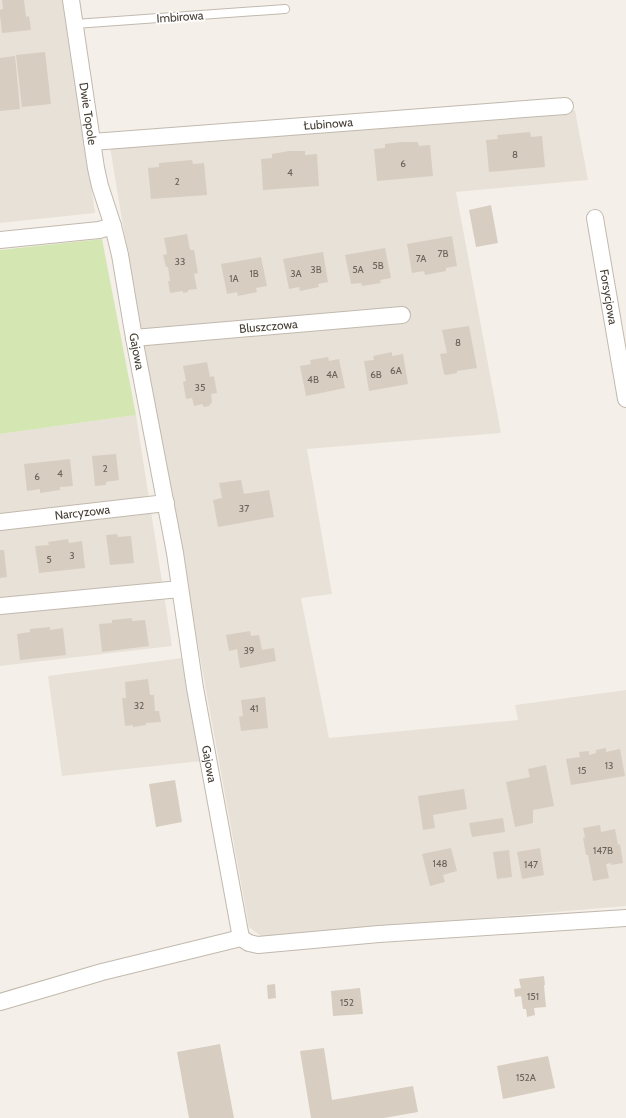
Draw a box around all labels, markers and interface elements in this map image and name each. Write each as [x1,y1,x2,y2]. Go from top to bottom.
street label: Imbirowa [156,7,204,26]
street label: Dwie Topole [76,81,100,146]
street label: Łubinowa [303,114,354,133]
house number: 8 [512,148,518,161]
house number: 6 [400,157,406,170]
house number: 4 [287,166,293,179]
house number: 2 [174,175,180,188]
house number: 7B [437,247,449,260]
house number: 7A [416,252,427,265]
house number: 33 [175,255,185,268]
house number: 5B [372,259,384,272]
house number: 3B [310,263,322,276]
house number: 5A [352,263,365,276]
house number: 1B [249,267,259,280]
house number: 3A [290,267,303,280]
street label: Forsycjowa [597,268,621,326]
house number: 1A [229,272,240,285]
street label: Bluszczowa [239,316,299,336]
street label: Gajowa [126,332,148,371]
house number: 8 [455,336,461,349]
house number: 6A [390,364,403,377]
house number: 4A [326,368,339,381]
house number: 6B [370,368,382,381]
house number: 4B [307,373,319,386]
house number: 35 [195,381,205,394]
house number: 2 [102,462,108,475]
house number: 4 [57,467,63,480]
house number: 6 [34,470,40,483]
street label: Narcyzowa [54,501,111,523]
house number: 37 [239,502,249,515]
house number: 3 [69,549,75,562]
house number: 5 [46,553,52,566]
house number: 39 [243,644,255,657]
house number: 32 [134,699,144,712]
house number: 41 [249,702,259,715]
street label: Gajowa [199,744,220,784]
house number: 13 [605,759,613,772]
house number: 15 [578,764,586,777]
house number: 147B [593,844,613,857]
house number: 148 [432,857,448,870]
house number: 147 [524,858,538,871]
house number: 151 [527,990,539,1003]
house number: 152 [340,996,354,1009]
house number: 152A [516,1071,537,1084]

